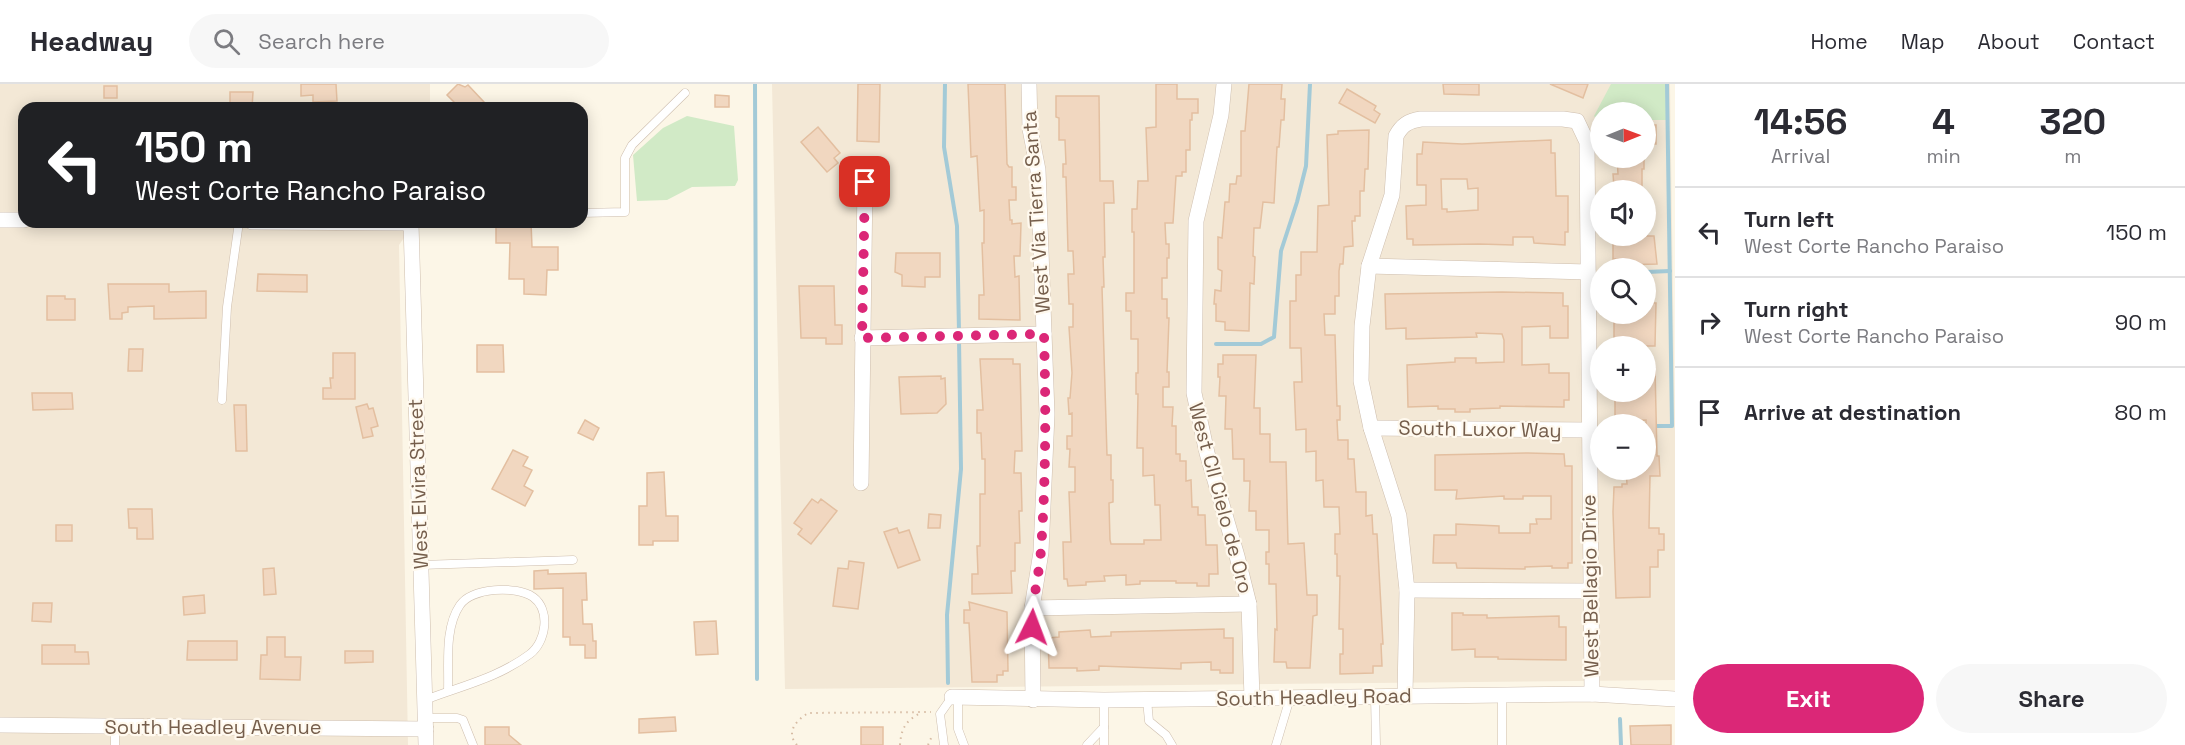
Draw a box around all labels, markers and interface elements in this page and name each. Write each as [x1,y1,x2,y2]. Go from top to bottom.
search box [189,14,609,68]
text: Headway [30,23,153,59]
icon: search [210,25,243,58]
text: Search here [258,27,385,55]
text: Home [1810,28,1868,55]
text: Map [1901,28,1945,55]
text: About [1978,28,2040,55]
text: Contact [2073,28,2155,55]
text: 14:56 [1754,99,1848,145]
text: 4 [1932,99,1955,145]
text: 320 [2040,99,2106,145]
north arrow [1590,102,1656,168]
map controls [1590,102,1656,480]
street label: West Via Tierra Santa [1016,110,1056,314]
text: 150 m [135,121,253,174]
icon: left [36,126,114,204]
text: Arrival [1771,143,1830,169]
text: min [1926,143,1961,169]
text: m [2064,143,2081,169]
pin [839,156,890,207]
icon: arrive [848,165,881,198]
text: West Corte Rancho Paraiso [135,173,486,208]
button: sound [1590,180,1656,246]
text: Turn left [1744,205,1834,233]
icon: left [1693,216,1726,249]
text: 150 m [2106,218,2167,246]
text: West Corte Rancho Paraiso [1744,233,2004,259]
button: search [1590,258,1656,324]
text: Turn right [1744,295,1849,323]
icon: right [1693,306,1726,339]
text: 90 m [2115,308,2167,336]
text: West Corte Rancho Paraiso [1744,323,2004,349]
button: + [1590,336,1656,402]
icon: arrive [1693,396,1726,429]
street label: West Elvira Street [402,398,434,570]
text: Arrive at destination [1744,398,1961,426]
text: 80 m [2115,398,2167,426]
street label: West Cll Cielo de Oro [1183,400,1259,596]
button: − [1590,414,1656,480]
street label: South Luxor Way [1398,415,1562,443]
street label: West Bellagio Drive [1575,494,1605,678]
position arrow [1000,595,1064,659]
button: Exit [1693,664,1924,733]
button: Share [1936,664,2167,733]
street label: South Headley Road [1216,682,1412,712]
street label: South Headley Avenue [104,714,322,740]

